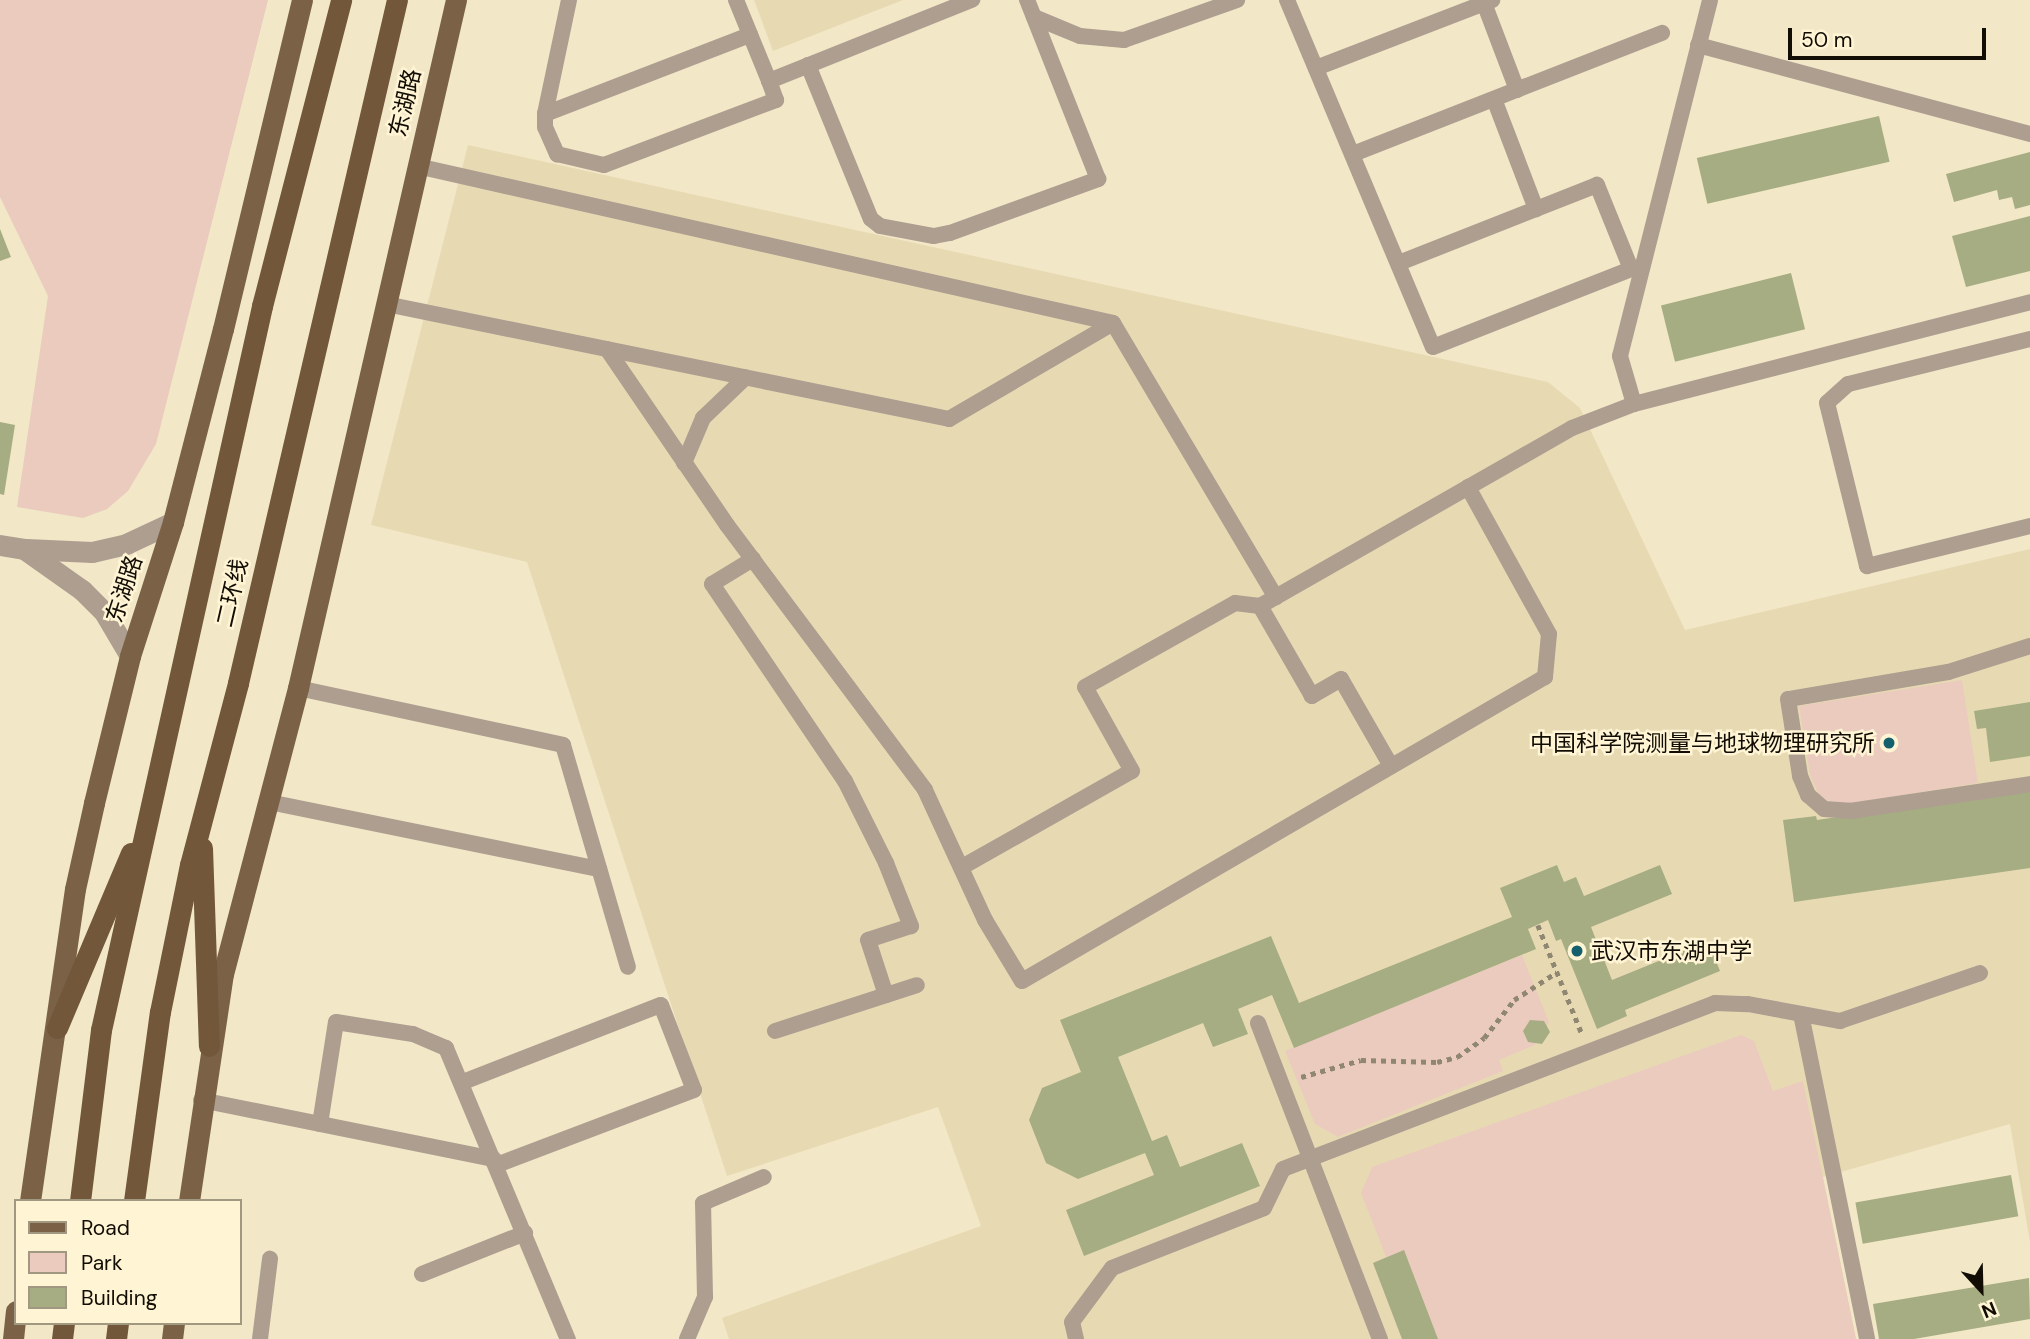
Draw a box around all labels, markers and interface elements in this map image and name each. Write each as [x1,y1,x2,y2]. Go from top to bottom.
scale bar [1792,14,1990,58]
text: 50 m [1801,26,1852,54]
street label: 东湖路 [384,66,426,140]
street label: 东湖路 [100,552,148,626]
street label: 二环线 [211,556,253,630]
place label: 中国科学院测量与地球物理研究所 [1530,729,1875,757]
marker: 中国科学院测量与地球物理研究所 [1881,735,1897,751]
place label: 武汉市东湖中学 [1591,937,1752,965]
marker: 武汉市东湖中学 [1569,943,1585,959]
legend [14,1199,242,1325]
text: Road [81,1214,130,1242]
text: Park [81,1249,122,1277]
north arrow [1946,1255,2016,1325]
text: Building [81,1284,157,1312]
text: N [1978,1296,2000,1324]

